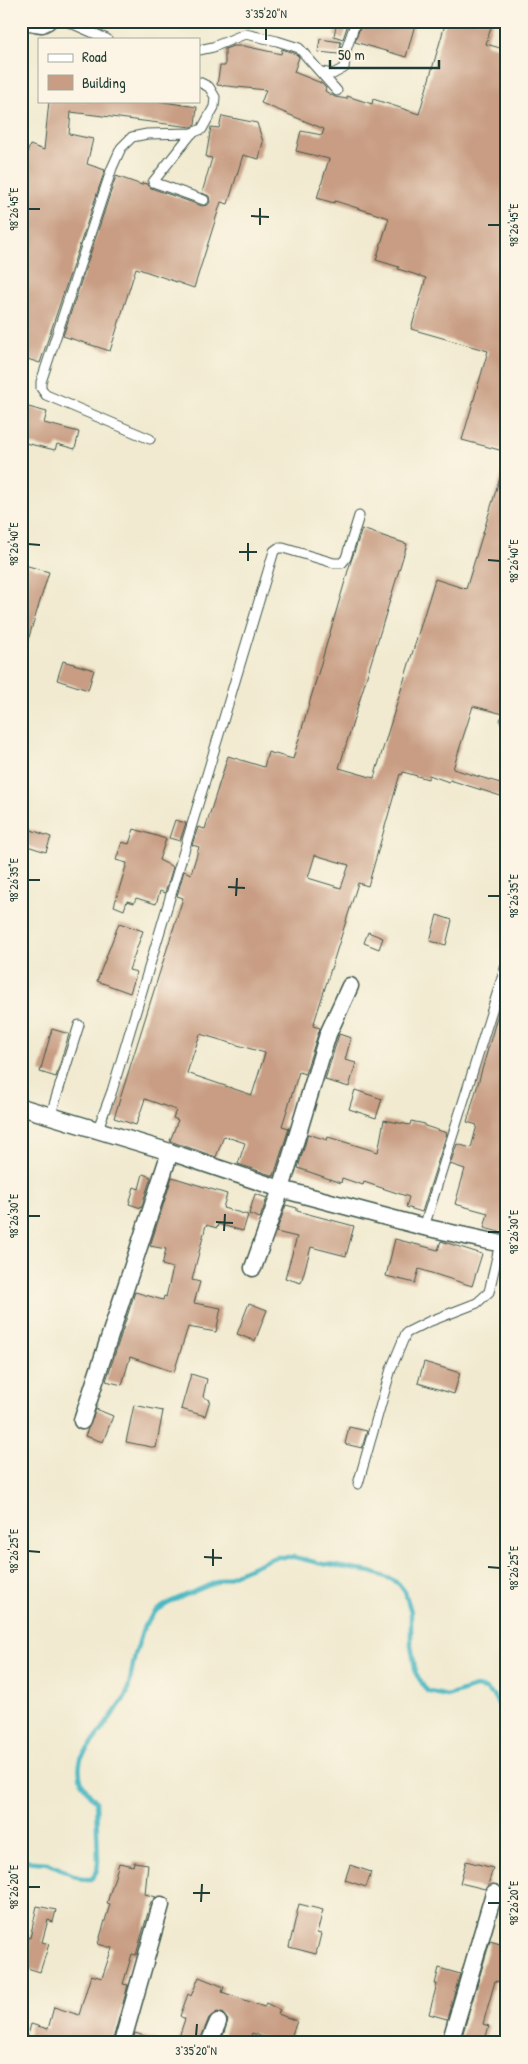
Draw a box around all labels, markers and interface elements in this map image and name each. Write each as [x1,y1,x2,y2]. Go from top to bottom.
text: 3°35'20"N [245,5,287,22]
legend [38,38,200,102]
scale bar [330,38,439,70]
text: 50 m [338,44,365,65]
text: Road [82,46,107,67]
text: Building [82,72,126,93]
text: 98°26'45"E [5,187,22,231]
text: 98°26'45"E [505,203,522,247]
text: 98°26'40"E [5,522,22,566]
text: 98°26'40"E [505,539,522,583]
text: 98°26'35"E [5,857,22,902]
text: 98°26'35"E [505,873,522,918]
text: 98°26'30"E [5,1193,22,1238]
text: 98°26'30"E [505,1209,522,1254]
text: 98°26'25"E [5,1528,22,1573]
text: 98°26'25"E [505,1545,522,1590]
text: 98°26'20"E [5,1864,22,1909]
text: 98°26'20"E [505,1880,522,1925]
text: 3°35'20"N [175,2042,217,2059]

